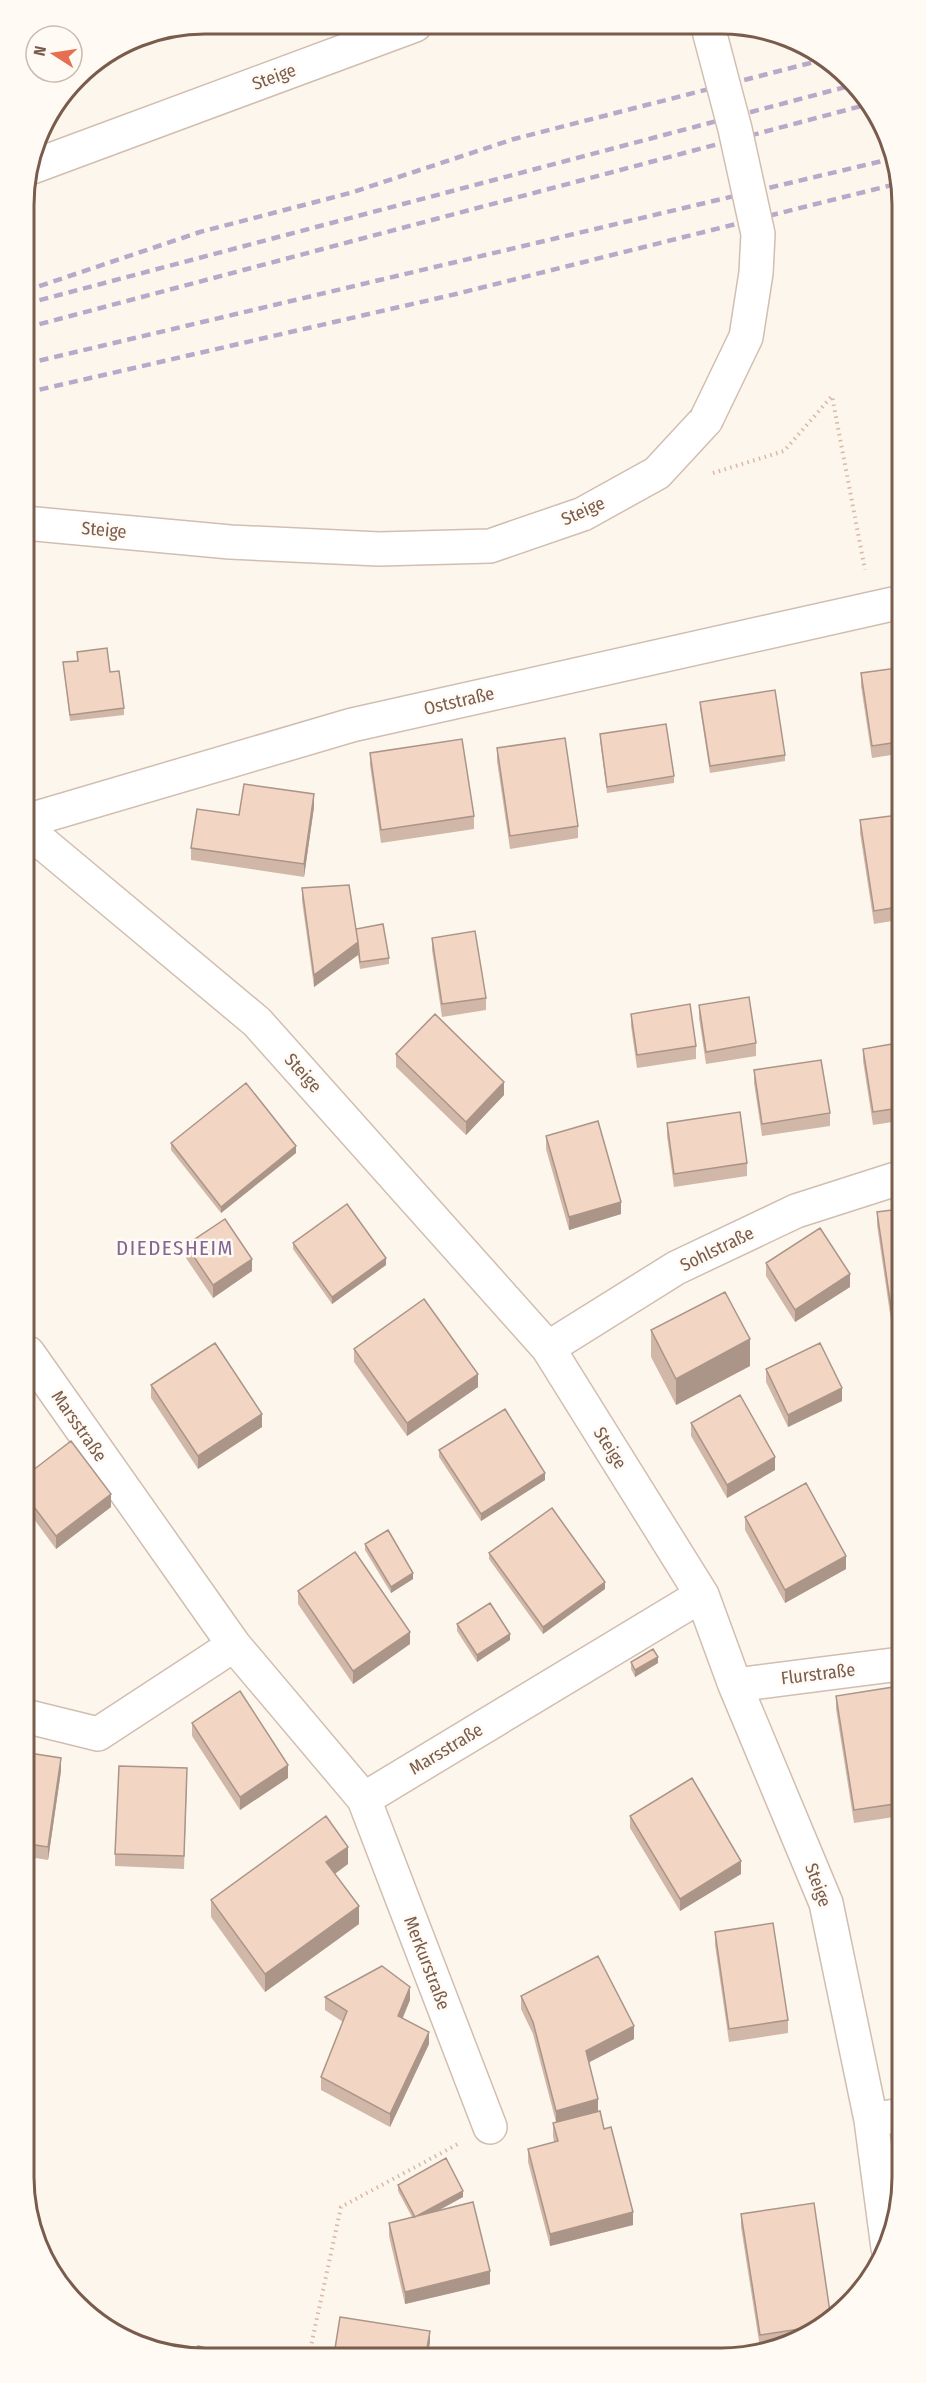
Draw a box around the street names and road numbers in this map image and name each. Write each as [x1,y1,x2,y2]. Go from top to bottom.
street label: Steige [249,59,299,95]
street label: Steige [558,492,608,530]
street label: Steige [81,517,127,543]
street label: Oststraße [422,682,496,720]
street label: Steige [280,1049,326,1097]
street label: Sohlstraße [677,1222,758,1276]
street label: Marsstraße [47,1386,112,1466]
street label: Steige [589,1423,631,1473]
street label: Flurstraße [780,1659,856,1689]
street label: Marsstraße [405,1718,487,1779]
street label: Steige [800,1860,836,1910]
street label: Merkurstraße [399,1913,455,2013]

